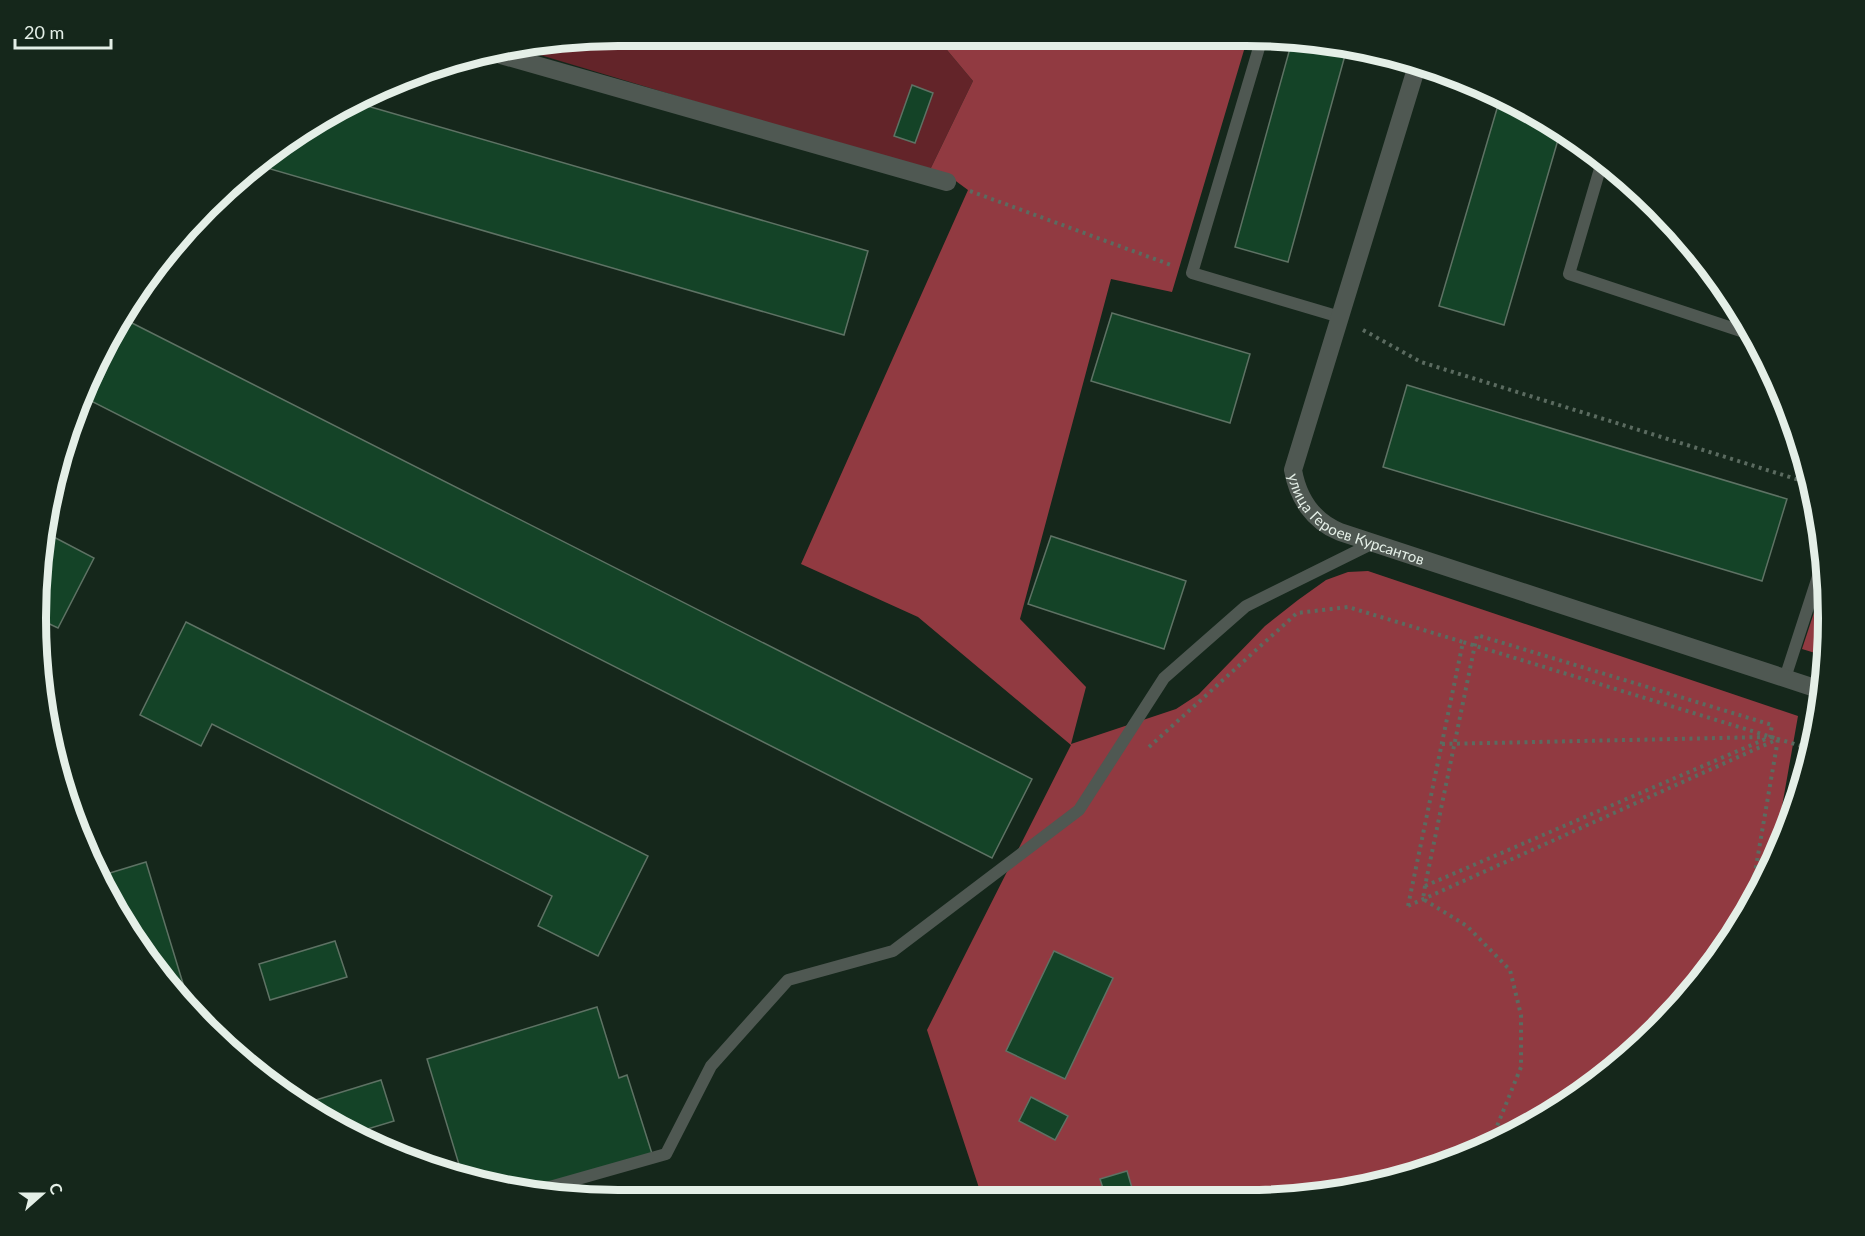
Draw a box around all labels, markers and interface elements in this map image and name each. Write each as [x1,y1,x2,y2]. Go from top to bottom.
scale bar [15,12,111,50]
text: 20 m [24,21,64,43]
street label: улица Героев Курсантов [1285,471,1427,568]
north arrow [12,1164,72,1224]
text: С [46,1180,67,1197]

